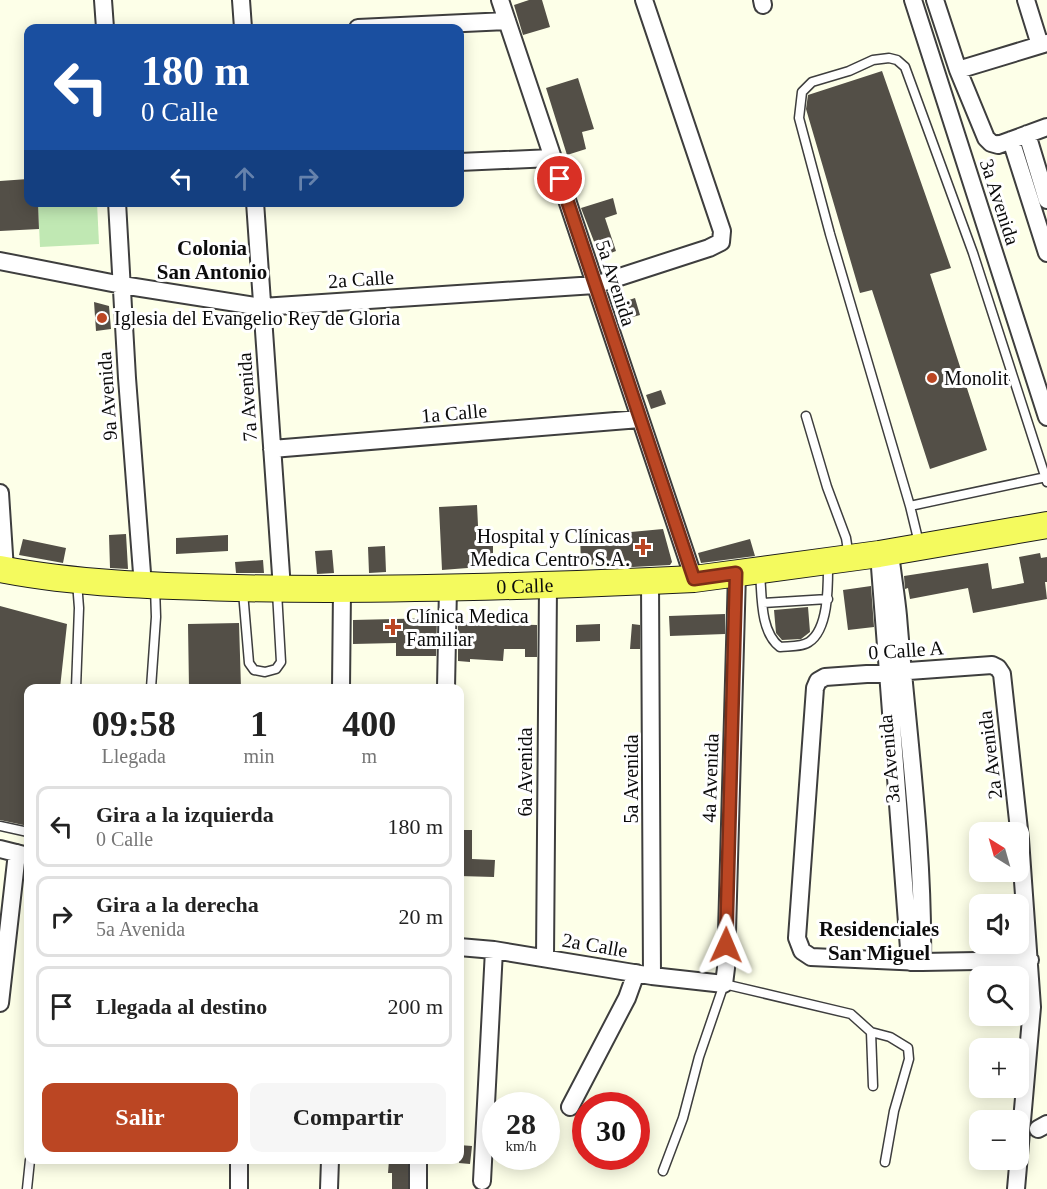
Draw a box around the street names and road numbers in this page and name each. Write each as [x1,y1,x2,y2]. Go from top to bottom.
street label: 3a Avenida [976,156,1024,248]
street label: 5a Avenida [592,237,640,329]
street label: 2a Calle [327,266,395,292]
street label: 9a Avenida [93,351,121,441]
street label: 7a Avenida [233,352,261,442]
street label: 1a Calle [420,399,488,427]
street label: 0 Calle [496,574,554,598]
street label: 0 Calle A [868,636,945,664]
street label: 2a Avenida [974,709,1006,801]
street label: 3a Avenida [874,714,904,804]
street label: 6a Avenida [514,727,536,817]
street label: 4a Avenida [697,733,723,823]
street label: 5a Avenida [620,734,642,824]
street label: 2a Calle [561,928,630,962]

